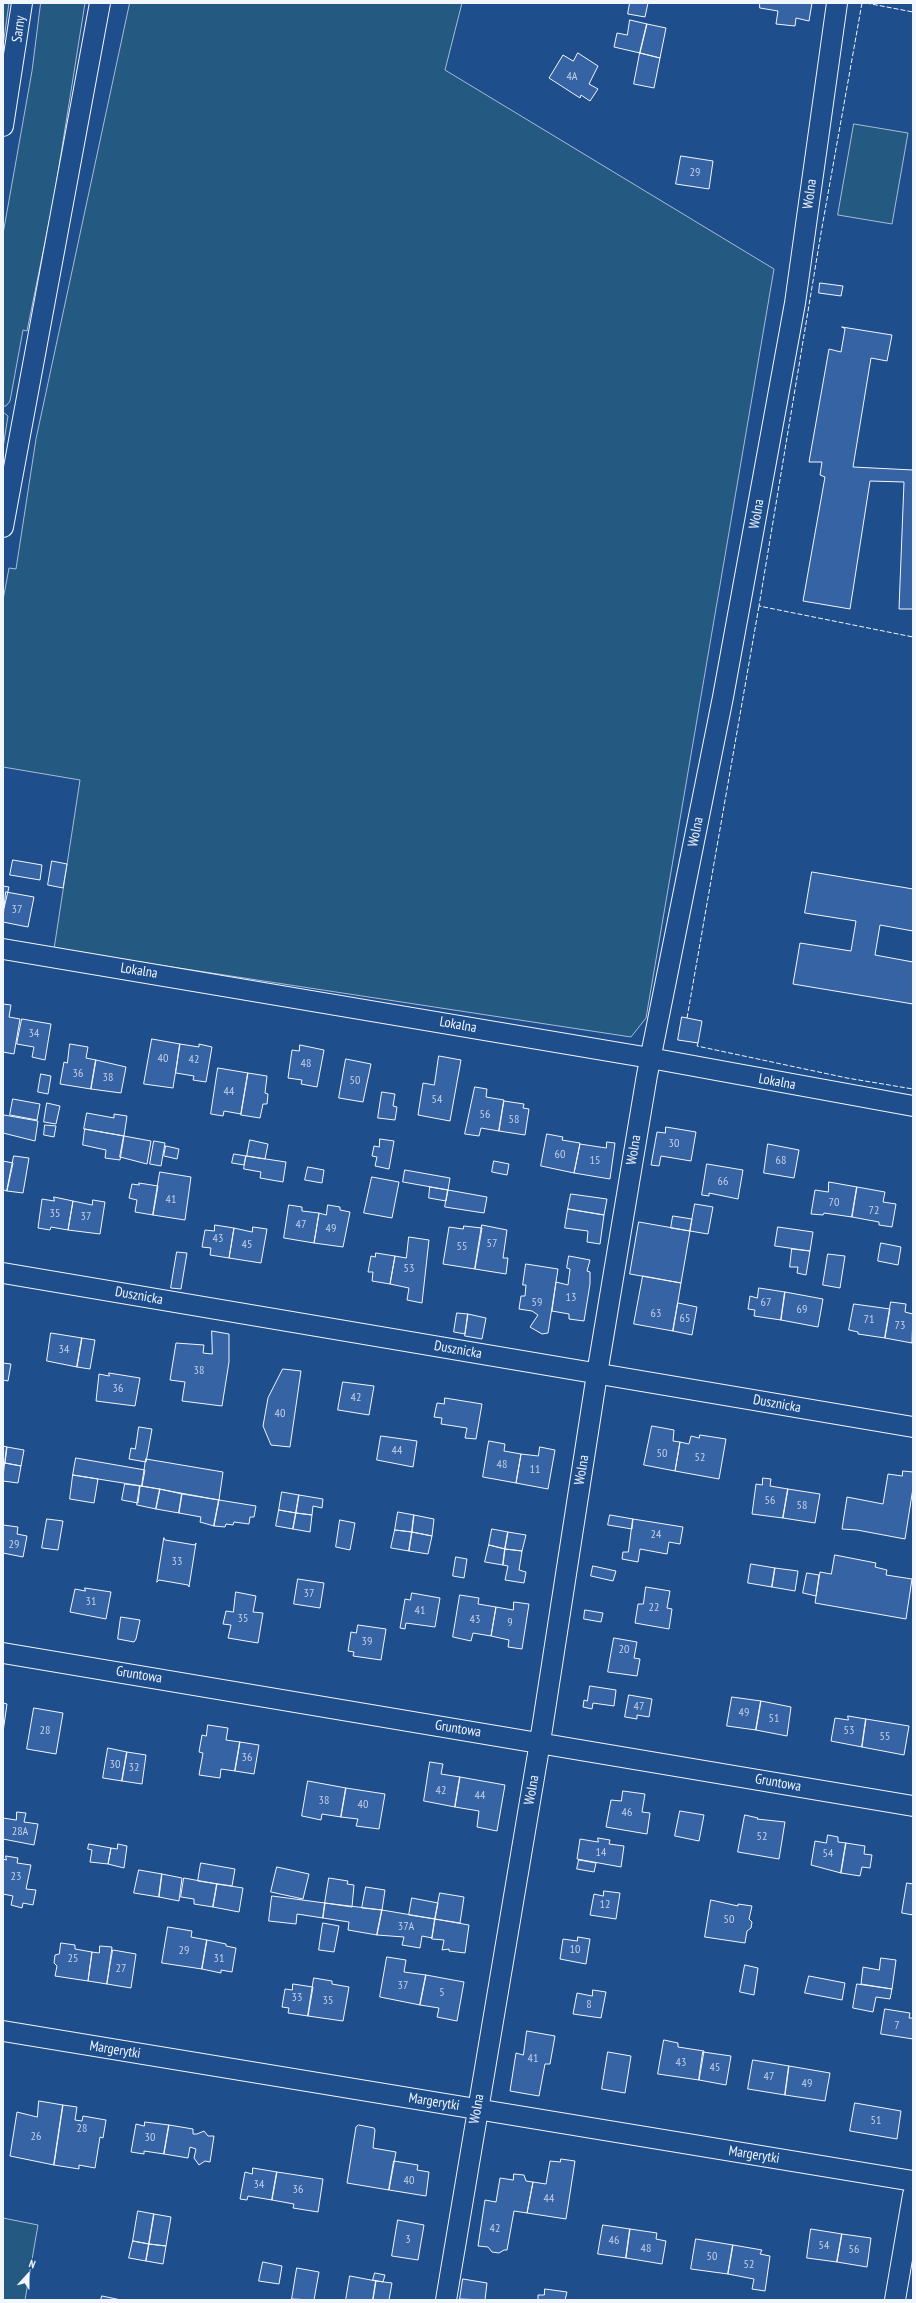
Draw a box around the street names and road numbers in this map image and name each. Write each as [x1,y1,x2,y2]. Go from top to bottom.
street label: Sarny [9,15,29,43]
street label: Wolna [800,178,820,210]
street label: Wolna [746,498,768,530]
street label: Wolna [685,816,707,848]
street label: Lokalna [119,960,159,982]
street label: Lokalna [438,1013,478,1037]
street label: Lokalna [757,1070,797,1094]
street label: Wolna [623,1134,645,1166]
street label: Dusznicka [114,1284,164,1308]
street label: Dusznicka [433,1338,483,1362]
street label: Dusznicka [752,1392,802,1416]
street label: Wolna [571,1454,593,1486]
street label: Gruntowa [115,1663,163,1687]
street label: Gruntowa [434,1717,482,1741]
street label: Gruntowa [754,1771,802,1795]
street label: Wolna [521,1774,543,1806]
street label: Margerytki [88,2038,142,2062]
street label: Margerytki [407,2090,461,2114]
street label: Wolna [466,2093,488,2125]
street label: Margerytki [727,2143,781,2167]

